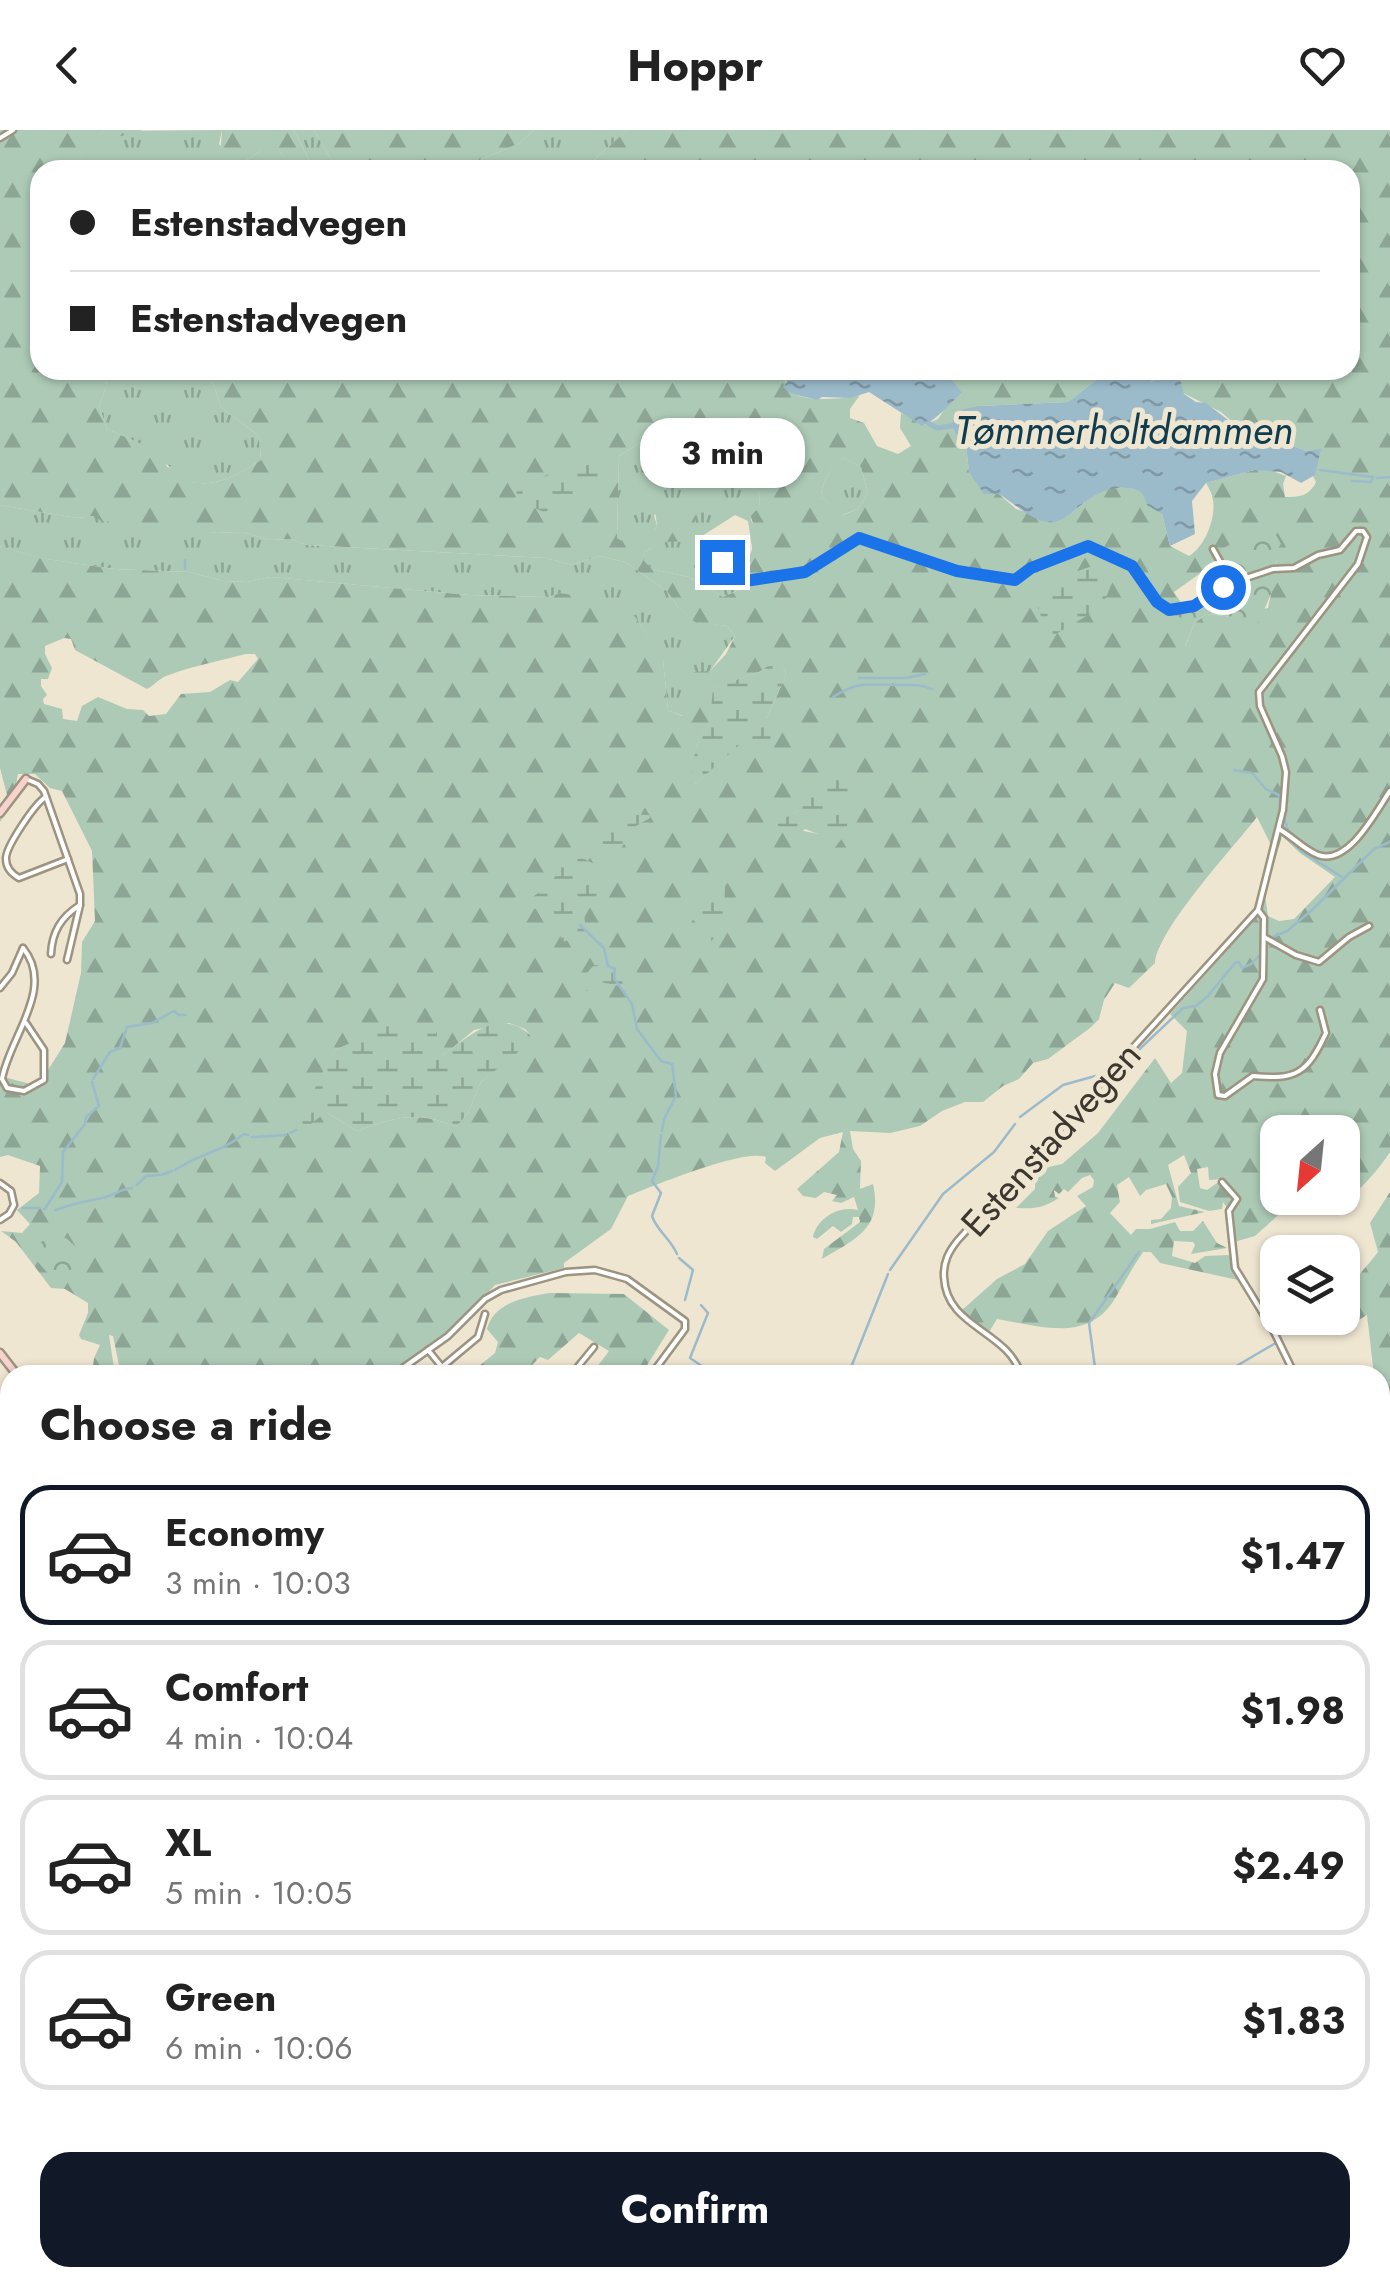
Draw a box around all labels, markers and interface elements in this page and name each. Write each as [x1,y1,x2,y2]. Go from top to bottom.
text: Hoppr [627,33,763,98]
icon: back [40,38,95,93]
icon: heart [1295,38,1350,93]
text: Estenstadvegen [130,195,407,250]
text: Estenstadvegen [130,291,407,346]
water label: Tømmerholtdammen [955,401,1293,459]
callout: 3 min [640,417,804,487]
text: 3 min [681,430,764,476]
route end [700,540,745,585]
route start [1201,565,1246,610]
street label: Estenstadvegen [948,1029,1153,1249]
north arrow [1260,1115,1360,1215]
map controls [1260,1115,1360,1335]
button: layers [1260,1235,1360,1335]
text: Choose a ride [40,1392,332,1457]
text: Economy [165,1505,324,1560]
icon: car [45,1510,135,1600]
text: $1.47 [1240,1528,1345,1583]
text: 3 min · 10:03 [165,1560,351,1606]
text: Comfort [165,1660,308,1715]
icon: car [45,1665,135,1755]
text: $1.98 [1241,1683,1345,1738]
text: 4 min · 10:04 [165,1715,353,1761]
text: XL [165,1815,211,1870]
icon: car [45,1820,135,1910]
text: $2.49 [1232,1838,1345,1893]
text: 5 min · 10:05 [165,1870,352,1916]
text: Green [165,1970,276,2025]
icon: car [45,1975,135,2065]
text: $1.83 [1242,1993,1345,2048]
text: 6 min · 10:06 [165,2025,353,2071]
button: Confirm [40,2152,1350,2267]

